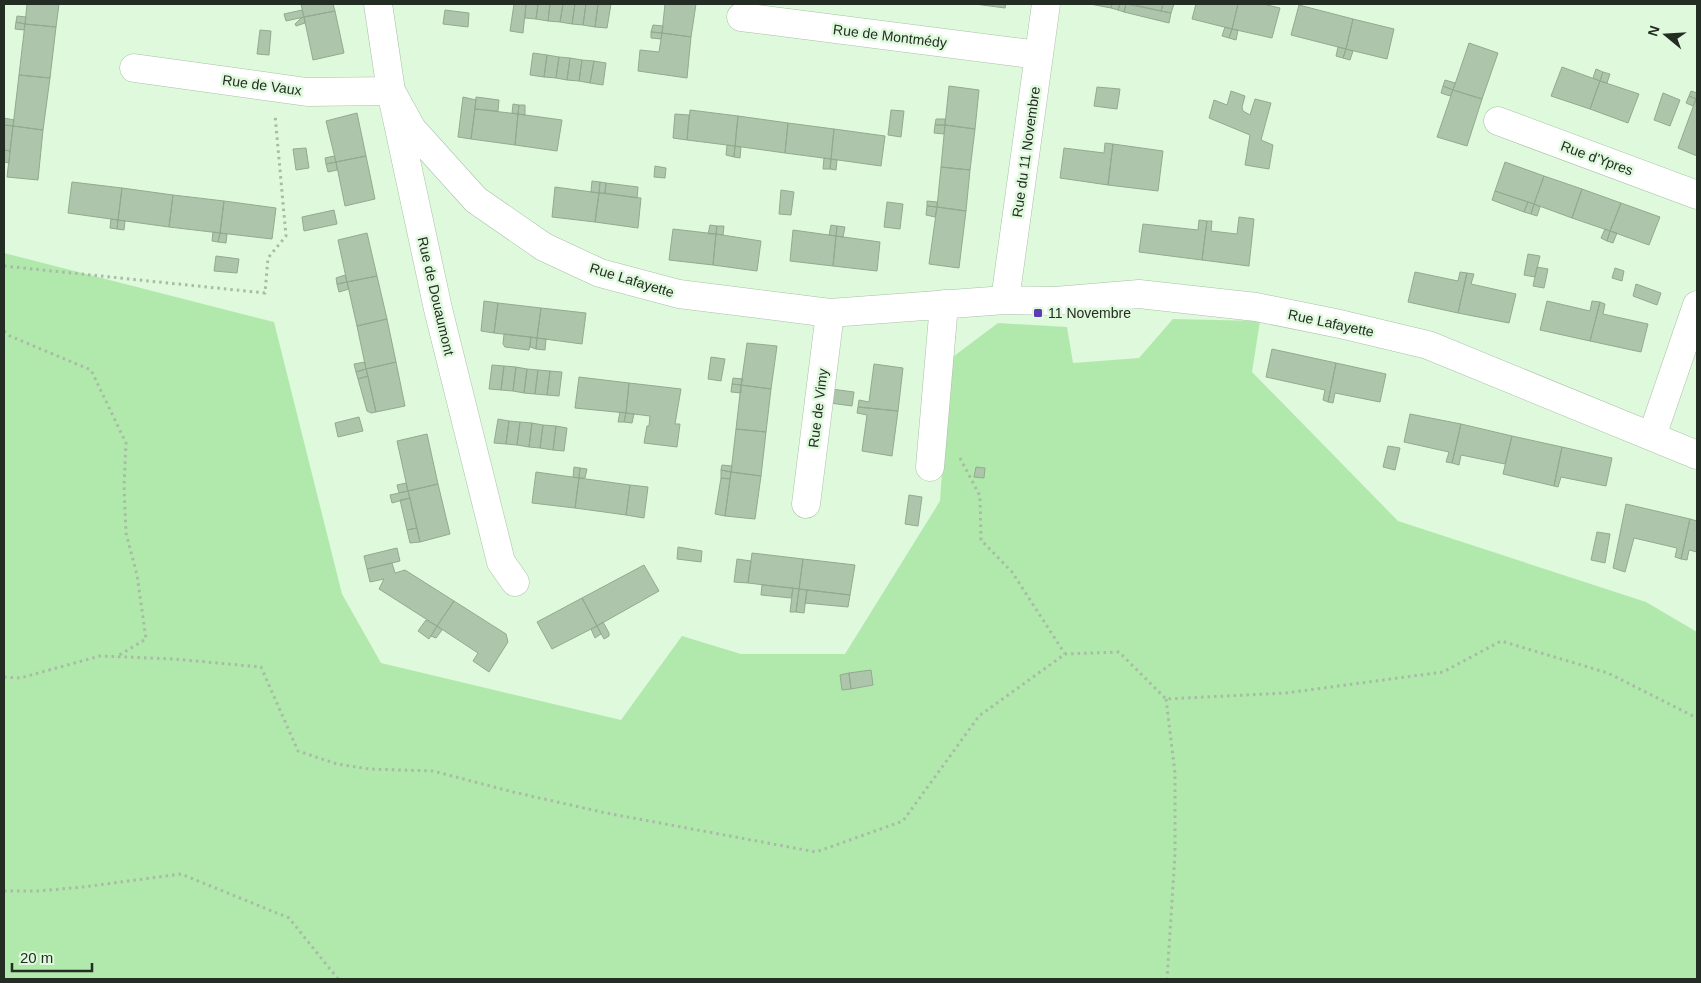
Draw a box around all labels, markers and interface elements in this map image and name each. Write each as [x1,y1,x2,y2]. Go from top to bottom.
north arrow [1641,10,1691,60]
street label: Rue de Montmédy [832,21,948,51]
text: N [1644,24,1663,38]
street label: Rue de Vaux [221,72,303,98]
street label: Rue du 11 Novembre [1009,85,1043,218]
street label: Rue d'Ypres [1559,138,1635,178]
street label: Rue de Douaumont [415,235,457,357]
street label: Rue Lafayette [588,260,676,300]
place label: 11 Novembre [1048,305,1131,321]
street label: Rue Lafayette [1287,306,1376,340]
marker: 11 Novembre [1032,307,1044,319]
street label: Rue de Vimy [805,367,831,449]
scale bar [12,940,92,972]
text: 20 m [20,949,53,966]

